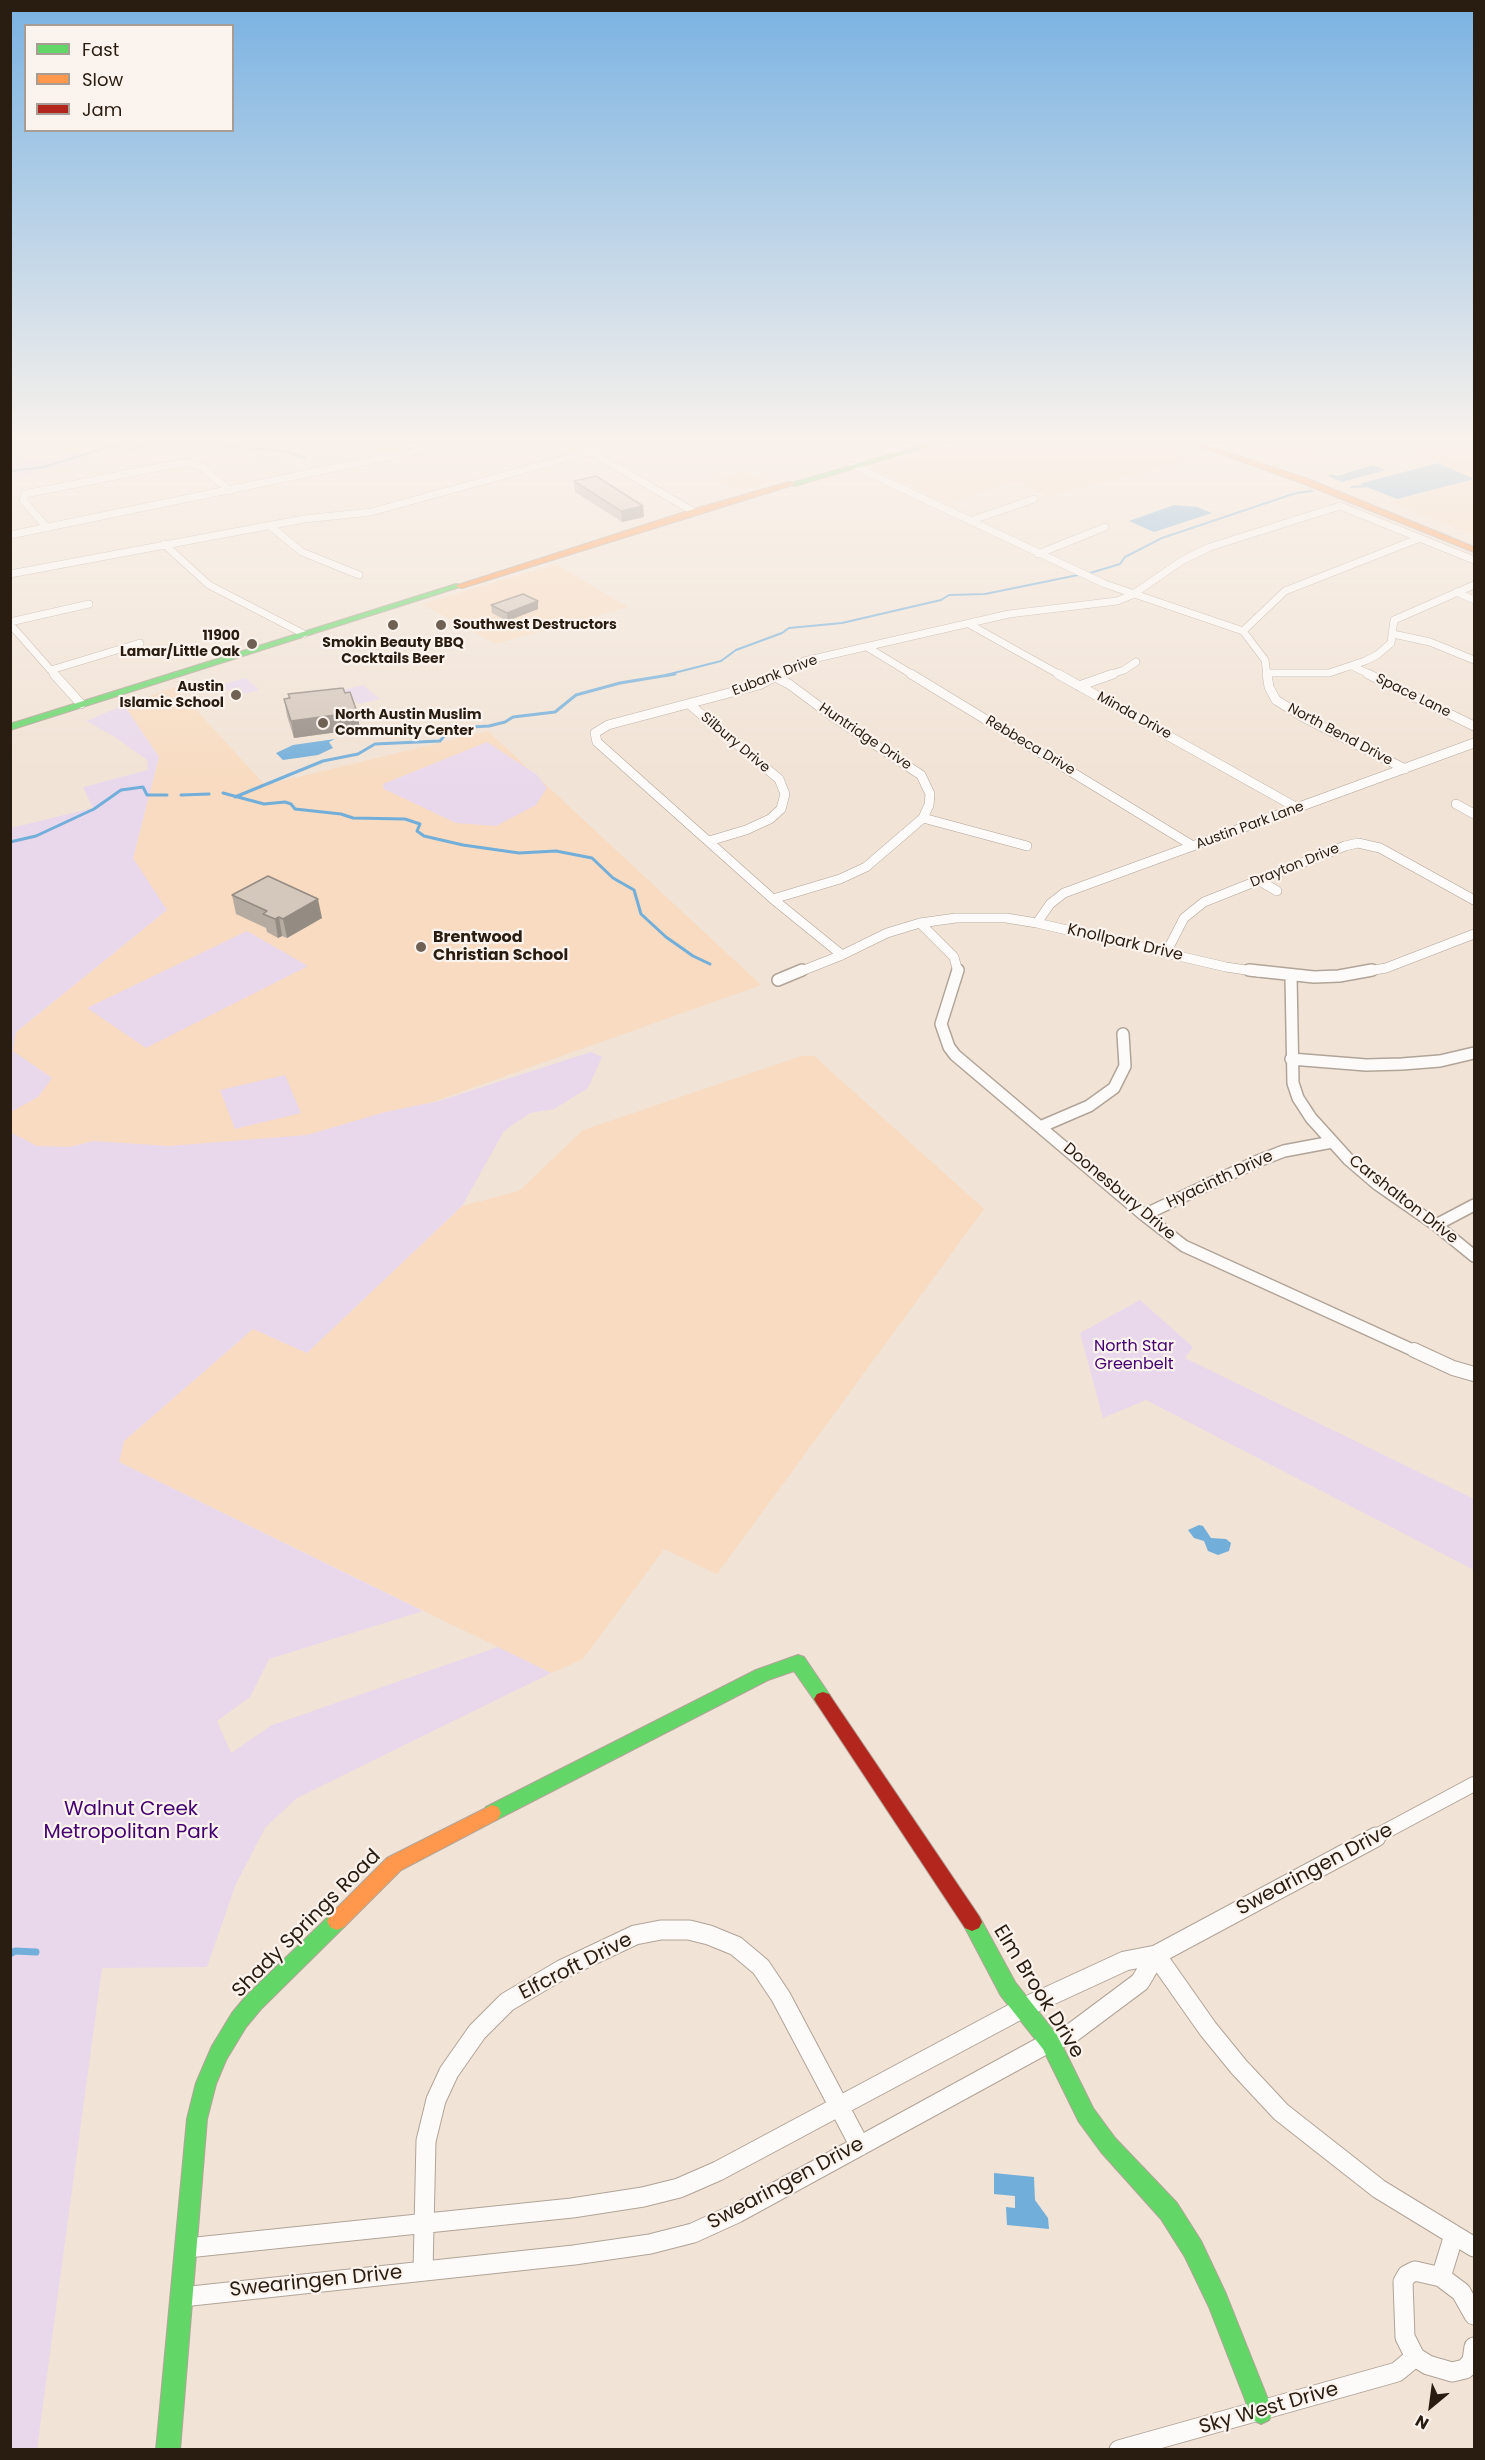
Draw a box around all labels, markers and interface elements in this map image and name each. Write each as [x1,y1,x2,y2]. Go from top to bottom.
legend [24,24,234,132]
text: Fast [82,37,119,62]
text: Slow [82,67,123,92]
text: Jam [82,97,122,122]
place label: Southwest Destructors [453,617,617,633]
marker: Smokin Beauty BBQ Cocktails Beer [386,618,400,632]
marker: Southwest Destructors [434,618,448,632]
place label: 11900 Lamar/Little Oak [120,628,240,660]
place label: Smokin Beauty BBQ Cocktails Beer [322,635,464,668]
marker: 11900 Lamar/Little Oak [245,637,259,651]
street label: Eubank Drive [730,652,820,700]
street label: Space Lane [1373,671,1453,721]
place label: Austin Islamic School [120,679,224,712]
marker: Austin Islamic School [229,688,243,702]
street label: Minda Drive [1094,689,1174,743]
street label: Huntridge Drive [816,700,914,774]
street label: North Bend Drive [1285,700,1395,770]
place label: North Austin Muslim Community Center [335,707,481,740]
street label: Silbury Drive [697,709,773,777]
street label: Rebbeca Drive [982,713,1078,779]
marker: North Austin Muslim Community Center [316,716,330,730]
street label: Austin Park Lane [1194,799,1306,853]
street label: Drayton Drive [1248,841,1342,891]
street label: Knollpark Drive [1065,920,1185,966]
place label: Brentwood Christian School [433,928,568,966]
marker: Brentwood Christian School [414,940,428,954]
street label: Doonesbury Drive [1059,1139,1179,1245]
street label: Hyacinth Drive [1164,1147,1276,1213]
street label: Carshalton Drive [1345,1151,1461,1249]
park label: North Star Greenbelt [1094,1337,1174,1375]
park label: Walnut Creek Metropolitan Park [43,1798,219,1845]
street label: Swearingen Drive [1233,1819,1397,1921]
street label: Shady Springs Road [228,1845,386,2003]
street label: Elm Brook Drive [987,1921,1089,2063]
street label: Elfcroft Drive [516,1928,636,2006]
street label: Swearingen Drive [704,2133,868,2235]
street label: Swearingen Drive [229,2261,403,2303]
north arrow [1401,2376,1461,2436]
street label: Sky West Drive [1197,2378,1341,2440]
text: N [1411,2409,1433,2435]

